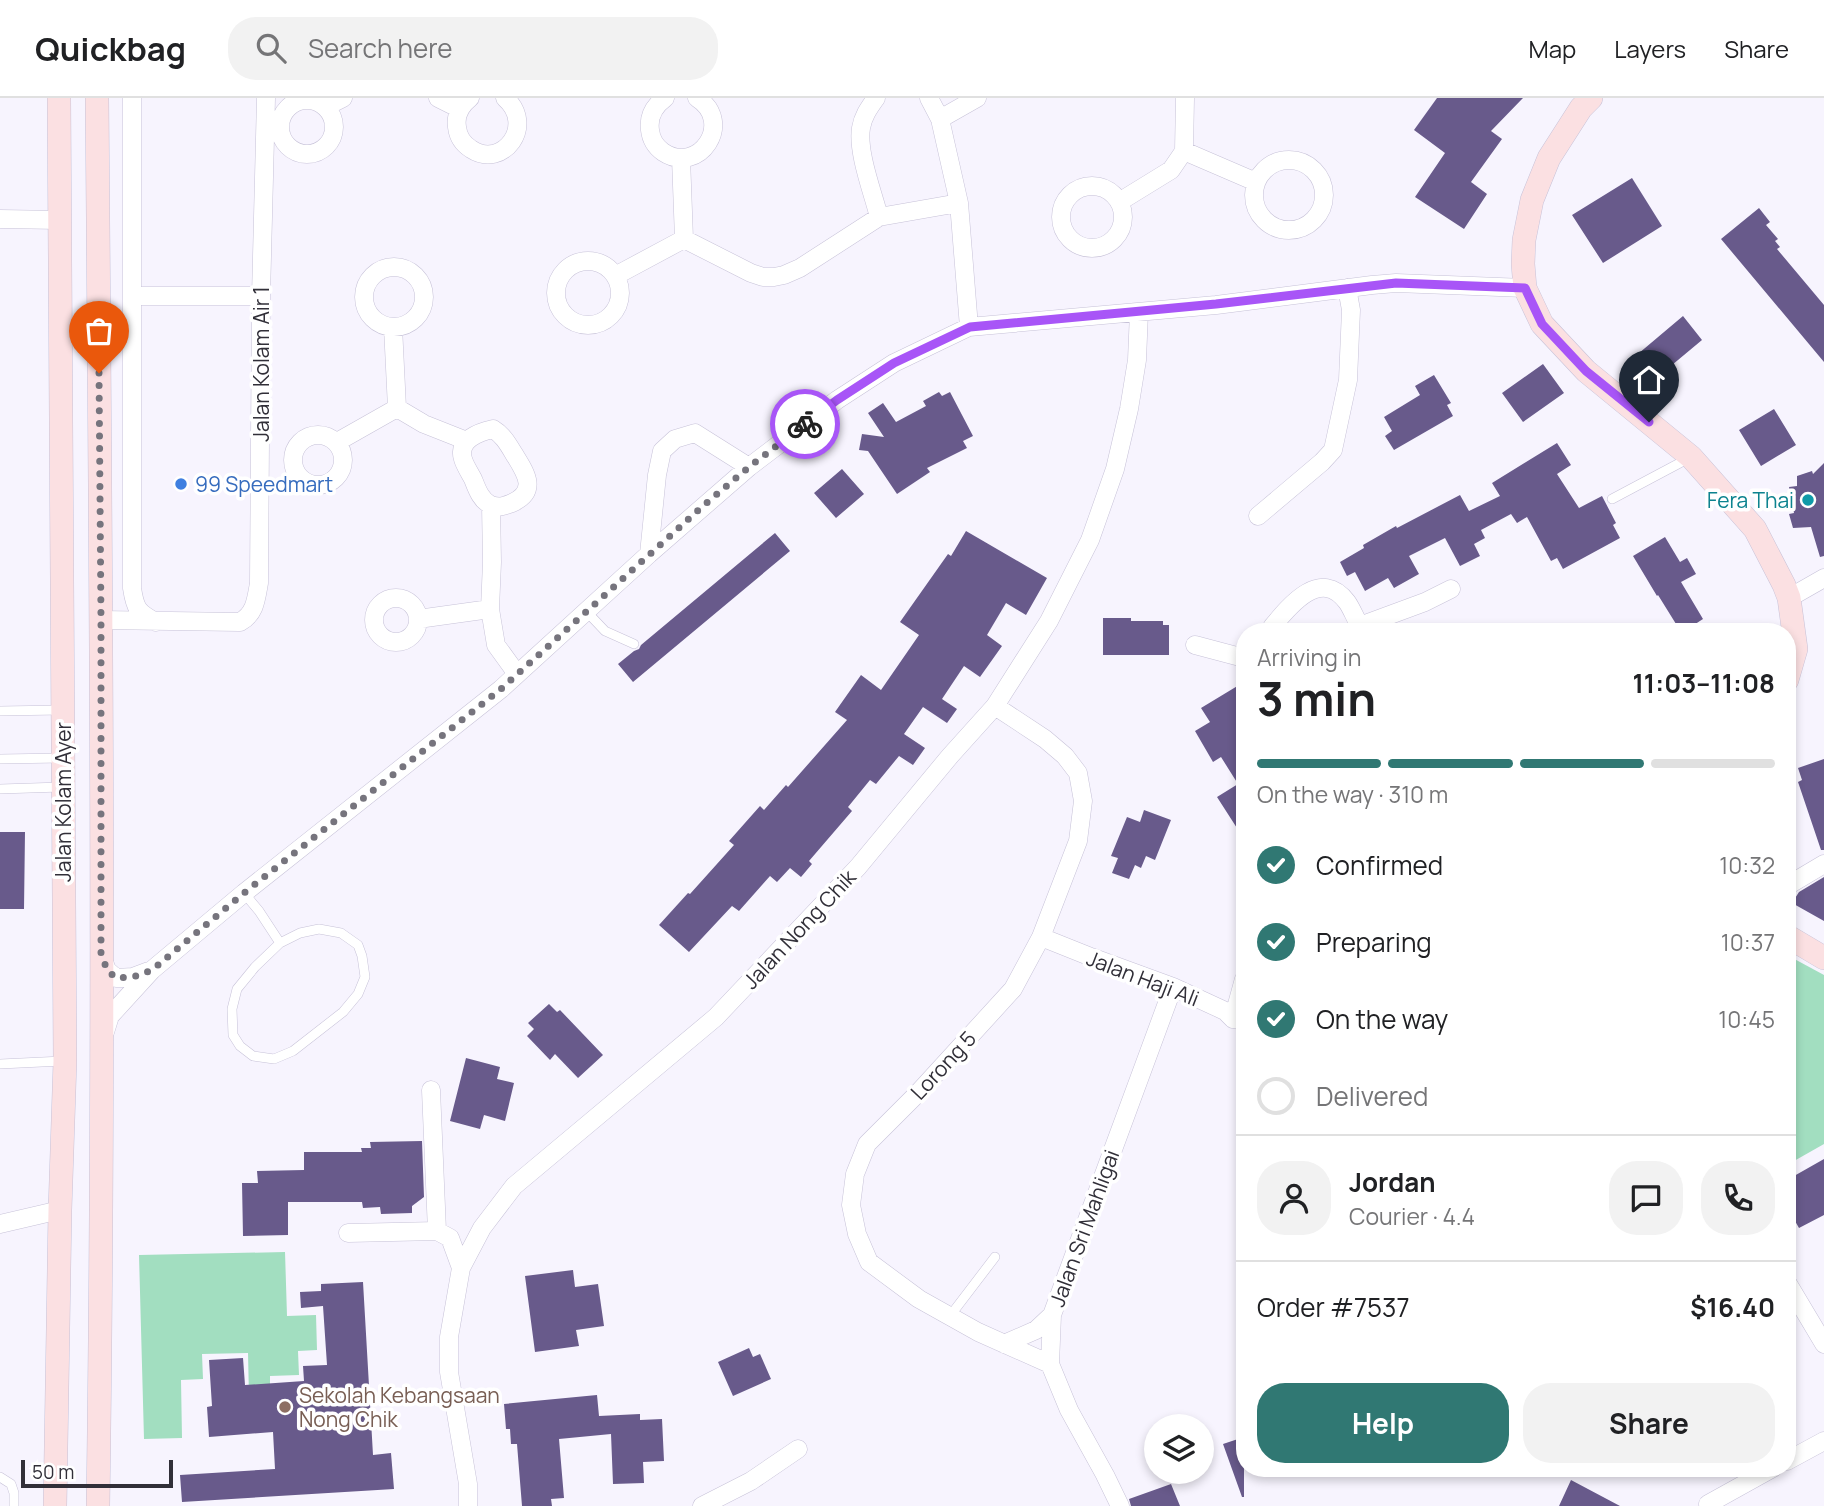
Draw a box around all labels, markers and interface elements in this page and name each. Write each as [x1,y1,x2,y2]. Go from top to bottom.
search box [228,17,718,80]
text: Quickbag [35,26,186,71]
icon: search [252,29,290,67]
text: Search here [308,30,453,66]
text: Map [1529,32,1576,65]
text: Layers [1614,32,1686,65]
text: Share [1724,32,1789,65]
street label: Jalan Kolam Air 1 [247,286,275,442]
pin [69,301,129,373]
icon: bag [80,312,118,350]
pin [1619,350,1679,422]
icon: home [1630,361,1668,399]
courier [770,389,840,459]
icon: bike [786,405,824,443]
place label: 99 Speedmart [195,470,333,498]
marker: 99 Speedmart [173,476,189,492]
place label: Fera Thai [1707,486,1794,514]
marker: Fera Thai [1800,492,1816,508]
text: Arriving in [1257,641,1362,673]
text: 11:03–11:08 [1632,665,1775,701]
text: 3 min [1257,667,1376,730]
street label: Jalan Kolam Ayer [49,722,77,882]
text: On the way · 310 m [1257,778,1448,810]
icon: check [1257,846,1295,884]
text: Confirmed [1316,847,1443,883]
text: 10:32 [1719,849,1775,881]
street label: Jalan Nong Chik [736,863,862,995]
icon: check [1257,923,1295,961]
text: Preparing [1316,924,1432,960]
text: 10:37 [1721,926,1775,958]
street label: Jalan Haji Ali [1083,944,1203,1012]
icon: check [1257,1000,1295,1038]
text: On the way [1316,1001,1448,1037]
text: 10:45 [1718,1003,1775,1035]
street label: Lorong 5 [904,1025,982,1105]
text: Delivered [1316,1078,1428,1114]
street label: Jalan Sri Mahligai [1043,1146,1125,1310]
button: person [1257,1161,1331,1235]
button: chat [1609,1161,1683,1235]
button: phone [1701,1161,1775,1235]
text: Jordan [1349,1164,1435,1200]
text: Courier · 4.4 [1349,1200,1475,1232]
text: Order #7537 [1257,1289,1410,1325]
text: $16.40 [1690,1289,1775,1325]
place label: Sekolah Kebangsaan Nong Chik [299,1381,500,1433]
button: Help [1257,1383,1509,1463]
button: Share [1523,1383,1775,1463]
marker: Sekolah Kebangsaan Nong Chik [277,1399,293,1415]
map controls [1144,1414,1214,1484]
button: layers [1144,1414,1214,1484]
scale bar [21,1457,173,1489]
text: 50 m [32,1459,74,1485]

